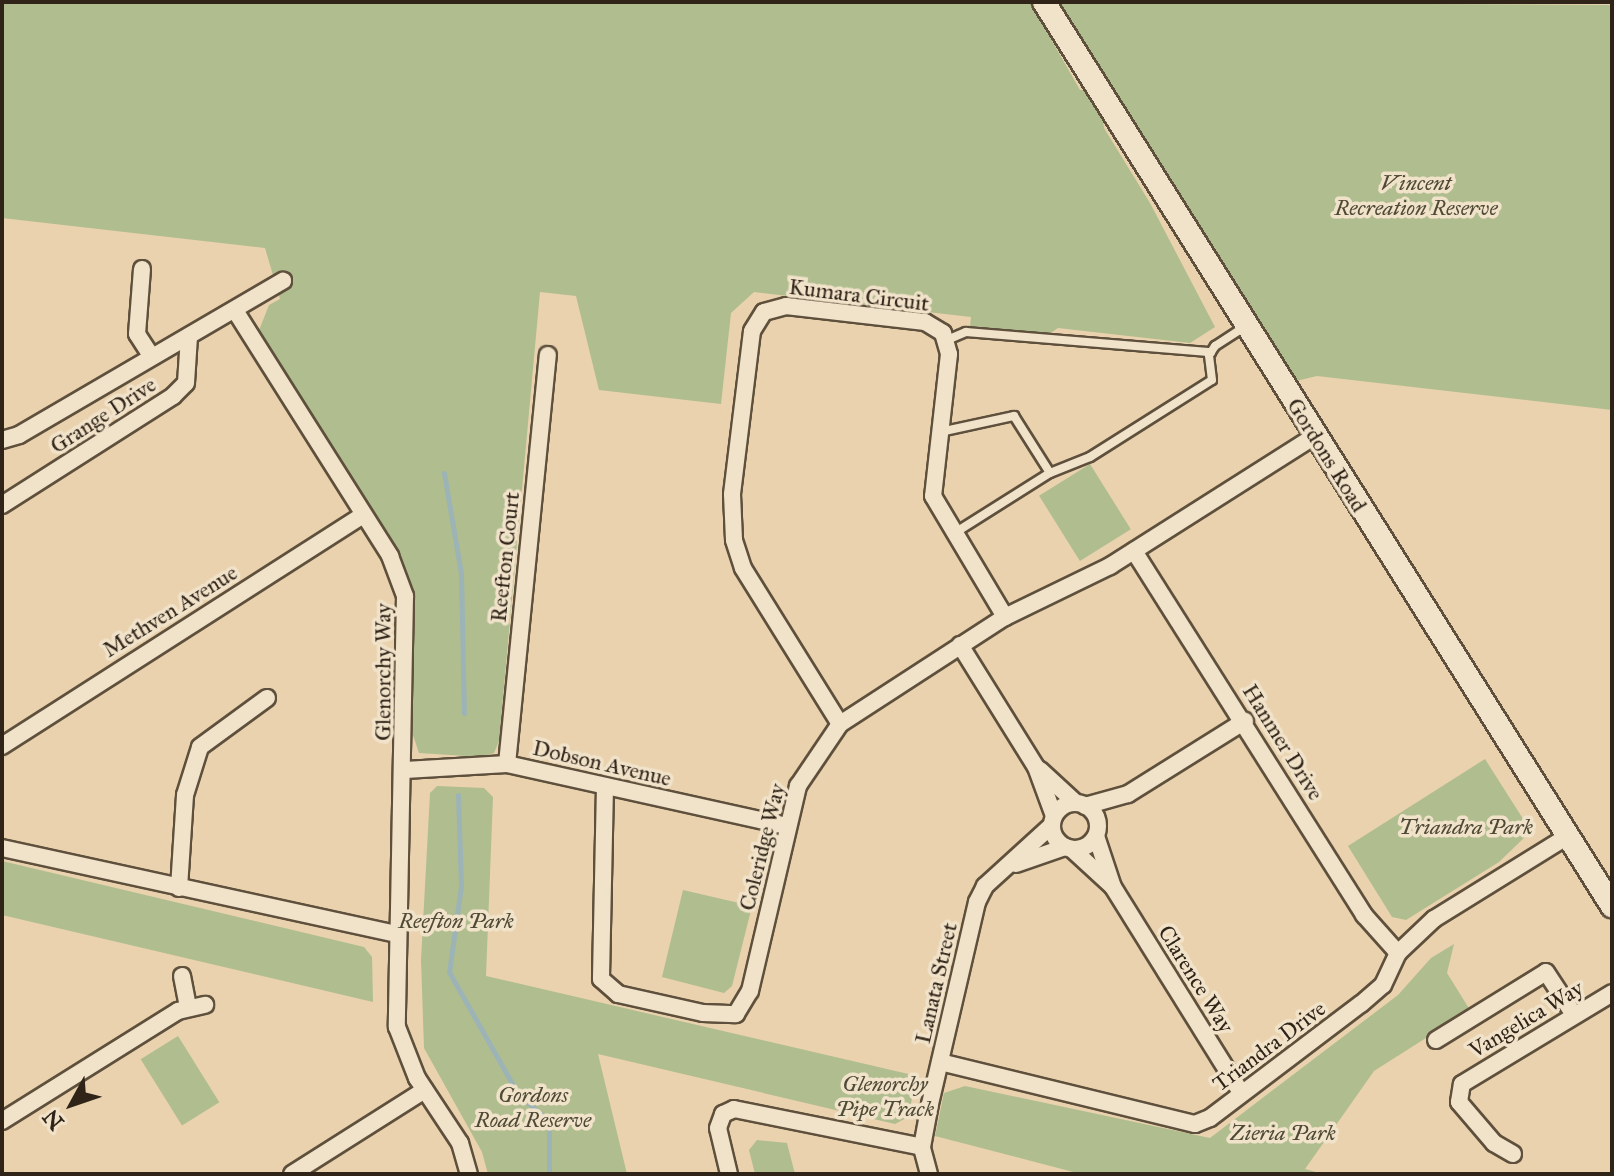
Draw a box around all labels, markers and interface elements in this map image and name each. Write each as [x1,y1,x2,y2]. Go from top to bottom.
park label: Vincent Recreation Reserve [1334,169,1498,220]
street label: Kumara Circuit [787,273,931,317]
street label: Grange Drive [45,371,161,459]
street label: Gordons Road [1282,393,1372,517]
street label: Reefton Court [485,491,525,623]
street label: Methven Avenue [98,559,242,663]
street label: Glenorchy Way [370,603,396,741]
street label: Hanmer Drive [1237,679,1329,805]
street label: Dobson Avenue [530,734,674,792]
street label: Coleridge Way [733,781,791,913]
park label: Triandra Park [1399,814,1533,840]
park label: Reefton Park [398,908,514,934]
street label: Lanata Street [909,920,963,1046]
street label: Clarence Way [1153,920,1239,1038]
street label: Vangelica Way [1464,975,1588,1063]
street label: Triandra Drive [1207,995,1331,1097]
north arrow [32,1064,112,1144]
park label: Glenorchy Pipe Track [836,1070,934,1122]
park label: Gordons Road Reserve [475,1081,591,1132]
text: N [37,1104,70,1136]
park label: Zieria Park [1230,1120,1336,1146]

